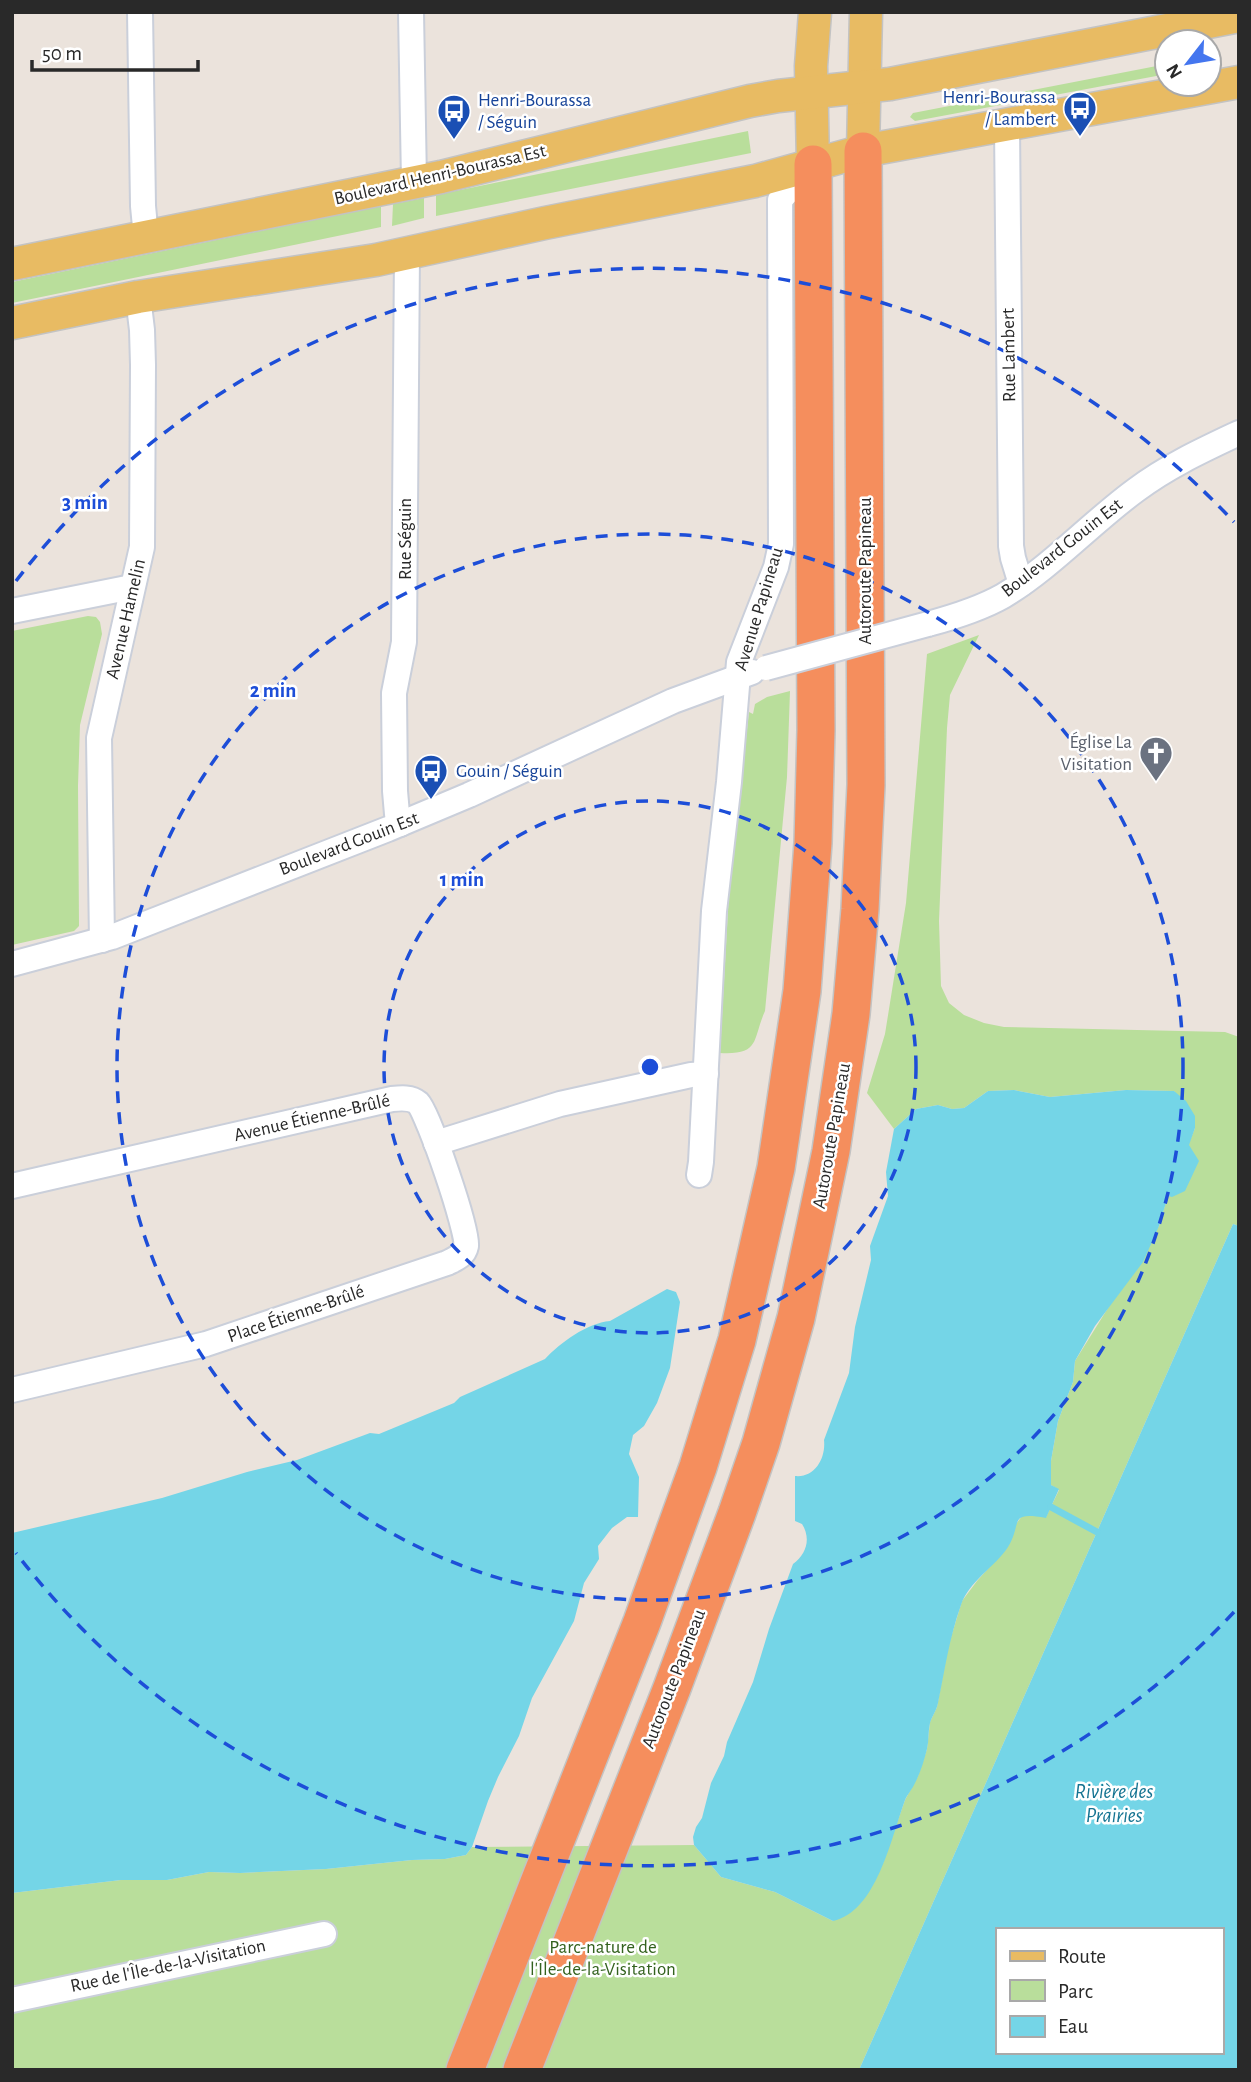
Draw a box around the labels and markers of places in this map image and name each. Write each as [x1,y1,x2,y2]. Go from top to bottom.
place label: Henri-Bourassa / Lambert [943,88,1056,129]
bus stop icon: Henri-Bourassa / Lambert [1061,89,1099,138]
place label: Henri-Bourassa / Séguin [478,91,592,132]
bus stop icon: Henri-Bourassa / Séguin [435,92,473,141]
place label: Église La Visitation [1061,731,1132,774]
church icon: Église La Visitation [1137,734,1175,783]
bus stop icon: Gouin / Séguin [412,752,450,801]
place label: Gouin / Séguin [456,762,563,781]
centre of rings [638,1055,662,1079]

